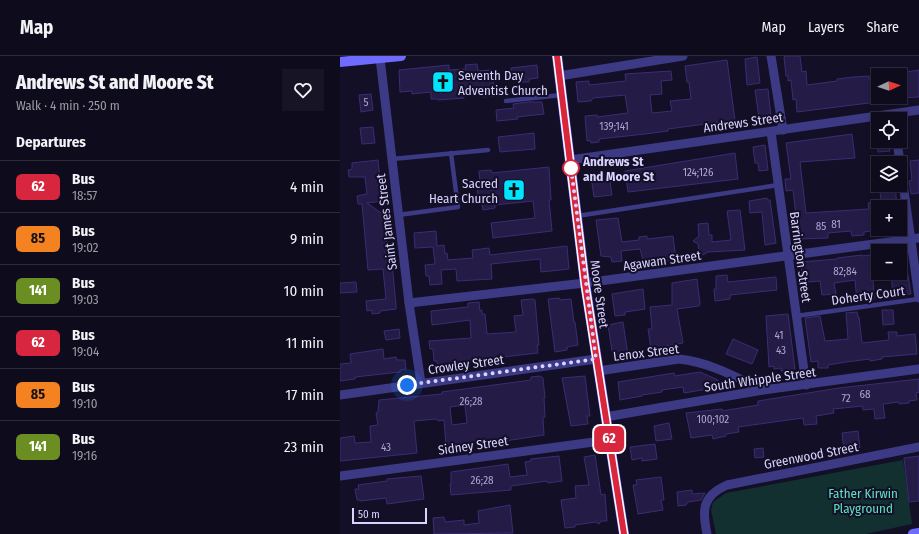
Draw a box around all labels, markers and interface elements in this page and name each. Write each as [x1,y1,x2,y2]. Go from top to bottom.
text: Map [20,16,53,39]
text: Map [762,19,786,36]
text: Layers [808,19,844,36]
text: Share [866,19,899,36]
place label: Seventh Day Adventist Church [458,68,548,98]
north arrow [871,68,907,104]
map controls [871,68,907,280]
button: heart [282,69,324,111]
church icon: Seventh Day Adventist Church [430,69,456,95]
text: Andrews St and Moore St [16,71,214,94]
house number: 5 [363,96,369,109]
text: Walk · 4 min · 250 m [16,98,120,113]
street label: Andrews Street [702,109,785,136]
button: locate [871,112,907,148]
house number: 139;141 [599,120,629,133]
text: Departures [16,133,86,151]
place label: Andrews St and Moore St [582,154,655,184]
button: layers [871,156,907,192]
marker: Andrews St and Moore St [562,159,580,177]
house number: 124;126 [683,166,714,179]
text: Bus [72,170,95,188]
street label: Saint James Street [373,172,400,271]
place label: Sacred Heart Church [429,176,498,206]
church icon: Sacred Heart Church [501,177,527,203]
text: 62 [31,178,45,195]
text: 4 min [290,178,324,196]
text: 18:57 [72,188,97,203]
button: + [871,200,907,236]
street label: Barrington Street [787,211,814,304]
house number: 81 [831,218,841,231]
house number: 85 [816,220,826,233]
text: Bus [72,222,95,240]
text: 85 [31,230,45,247]
text: 9 min [290,230,324,248]
text: 19:02 [72,240,99,255]
button: − [871,244,907,280]
street label: Agawam Street [622,247,703,273]
street label: Moore Street [587,259,612,330]
house number: 82;84 [833,265,857,278]
text: Bus [72,274,95,292]
text: 141 [29,282,47,299]
text: 10 min [284,282,324,300]
street label: Doherty Court [830,283,907,308]
text: 19:03 [72,292,99,307]
text: Bus [72,326,95,344]
house number: 41 [774,329,784,342]
text: 62 [31,334,45,351]
text: 11 min [286,334,324,352]
street label: Lenox Street [612,341,681,364]
text: 19:04 [72,344,99,359]
house number: 43 [776,344,786,357]
street label: Crowley Street [427,352,506,377]
street label: South Whipple Street [703,364,818,395]
your location [397,375,417,395]
text: Bus [72,378,95,396]
text: 85 [31,386,45,403]
text: 17 min [285,386,324,404]
house number: 68 [860,388,871,401]
house number: 72 [841,392,851,405]
house number: 26;28 [460,395,483,408]
text: 19:10 [72,396,97,411]
house number: 100;102 [697,413,729,426]
line badge: 62 [591,426,627,452]
text: Bus [72,430,95,448]
text: 62 [602,430,616,447]
street label: Sidney Street [437,433,510,458]
text: 141 [29,438,47,455]
text: 23 min [284,438,324,456]
street label: Greenwood Street [763,439,860,472]
house number: 43 [381,441,391,454]
text: 19:16 [72,448,97,463]
house number: 26;28 [471,474,494,487]
park label: Father Kirwin Playground [828,486,898,516]
scale bar [352,506,427,525]
text: 50 m [358,508,380,521]

